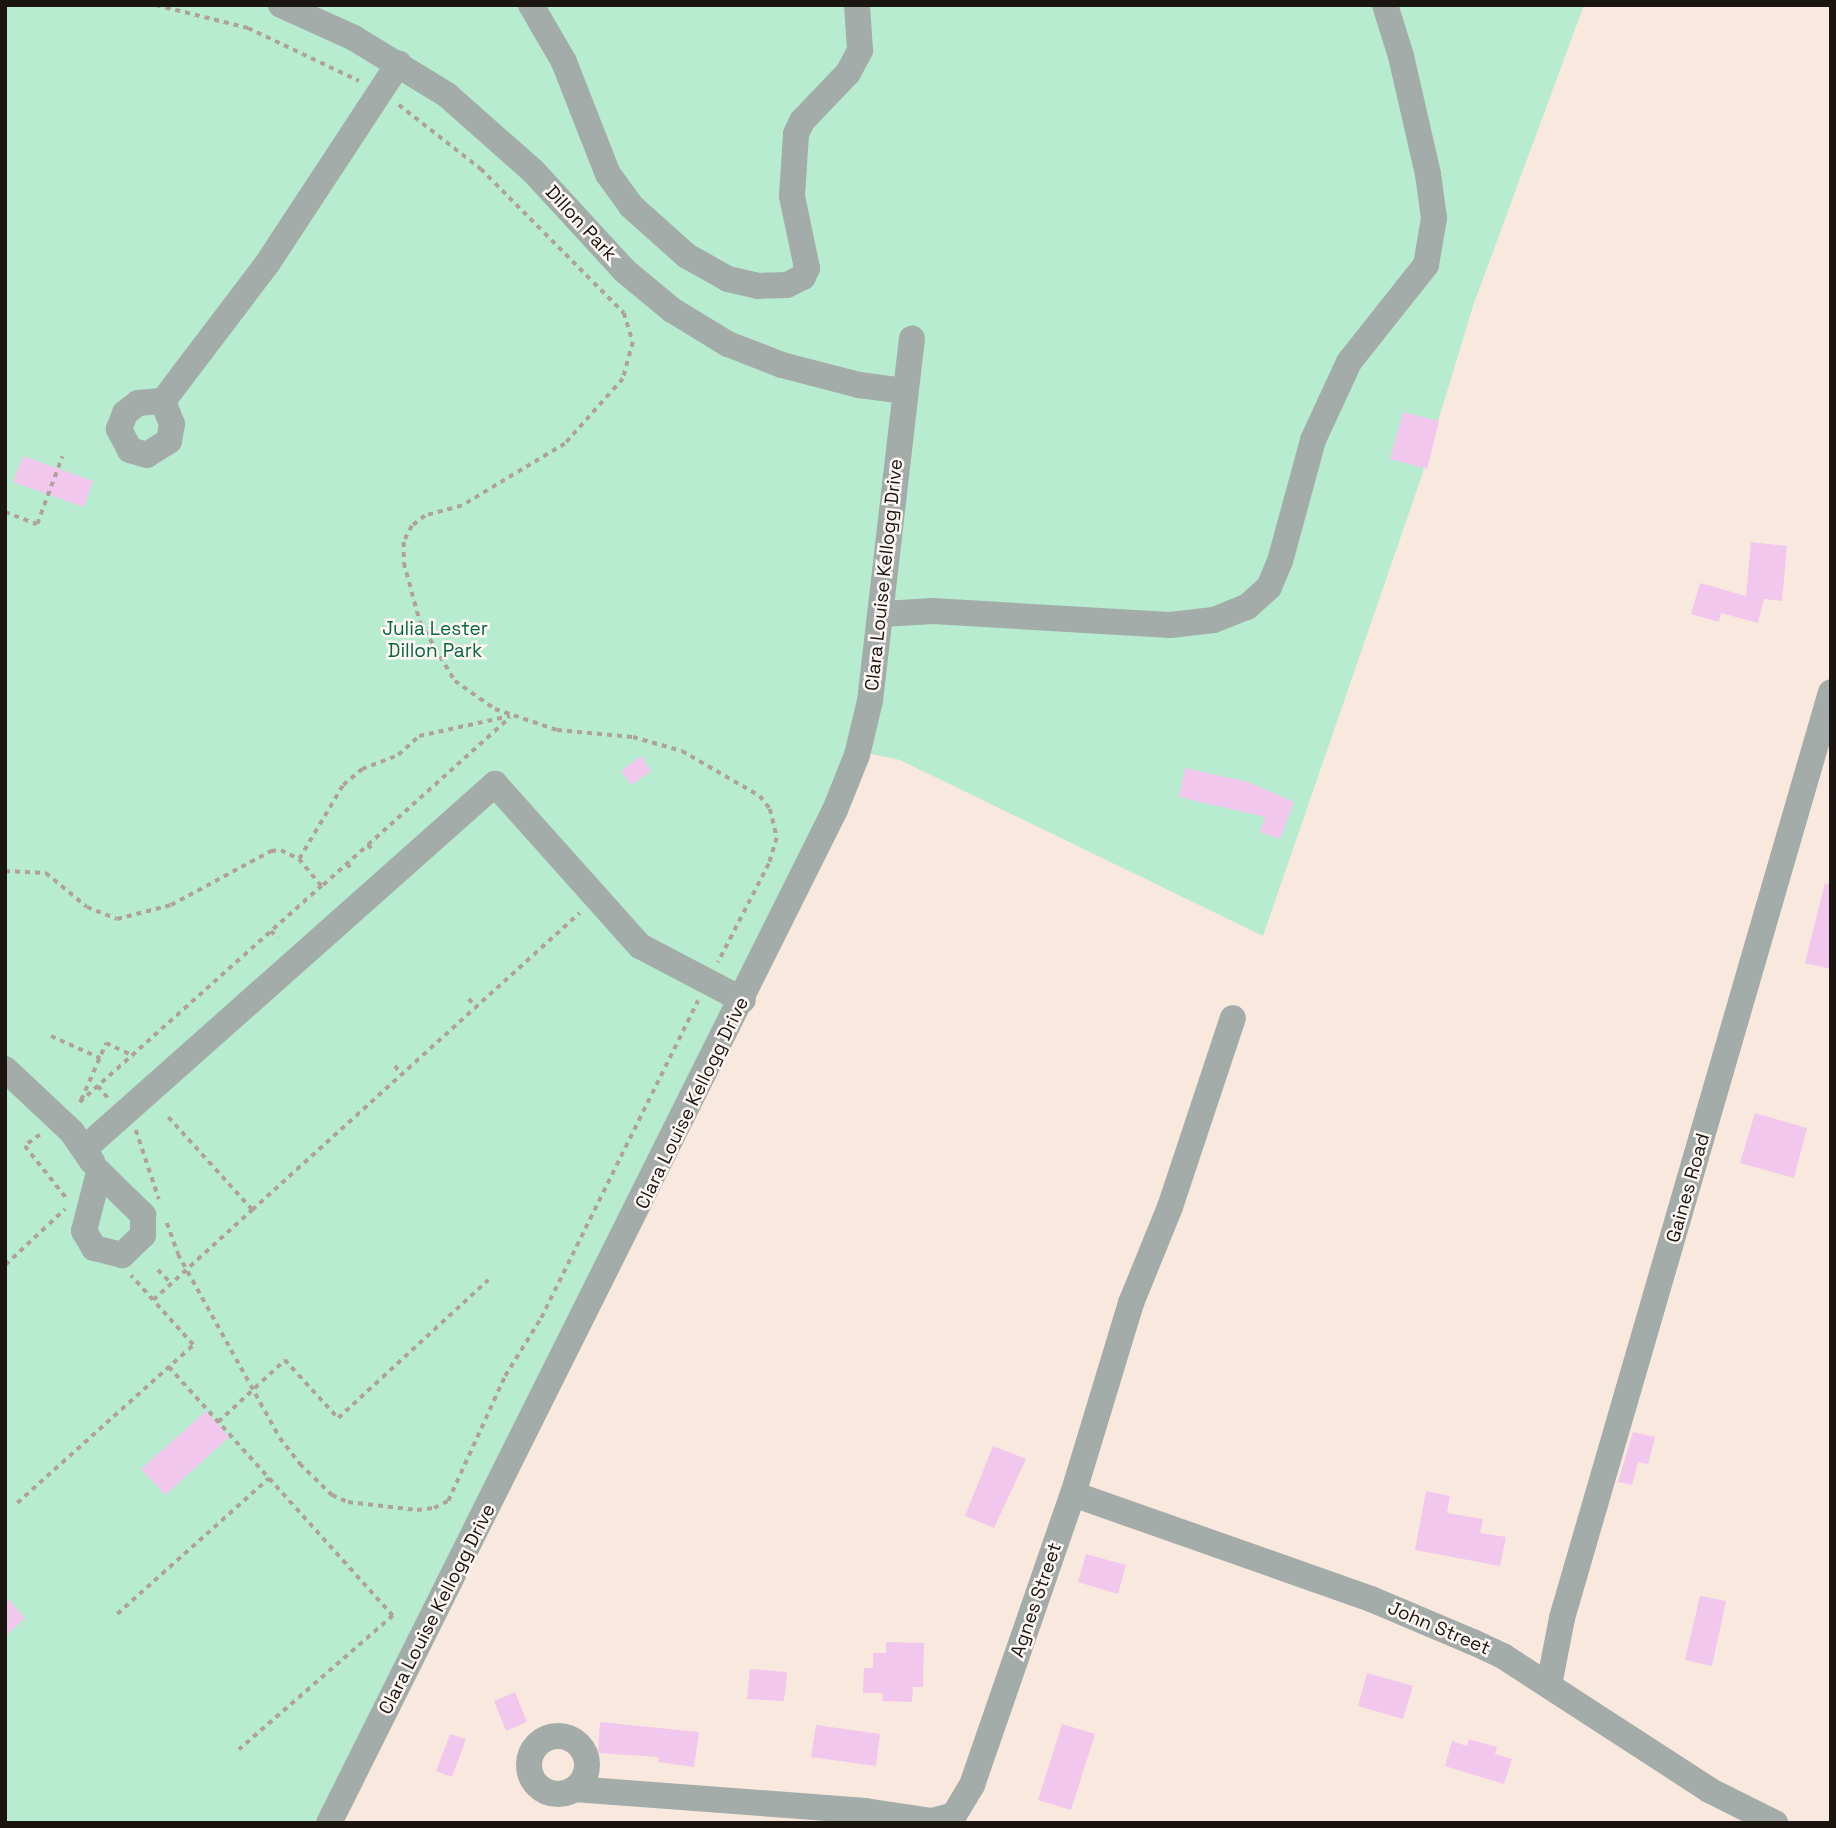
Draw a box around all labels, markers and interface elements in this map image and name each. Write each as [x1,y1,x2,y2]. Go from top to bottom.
street label: Dillon Park [540,181,622,265]
street label: Clara Louise Kellogg Drive [860,458,908,692]
park label: Julia Lester Dillon Park [382,618,488,662]
street label: Clara Louise Kellogg Drive [631,993,753,1213]
street label: Gaines Road [1662,1131,1714,1245]
street label: Clara Louise Kellogg Drive [374,1500,500,1718]
street label: Agnes Street [1006,1540,1066,1660]
street label: John Street [1384,1596,1494,1660]

